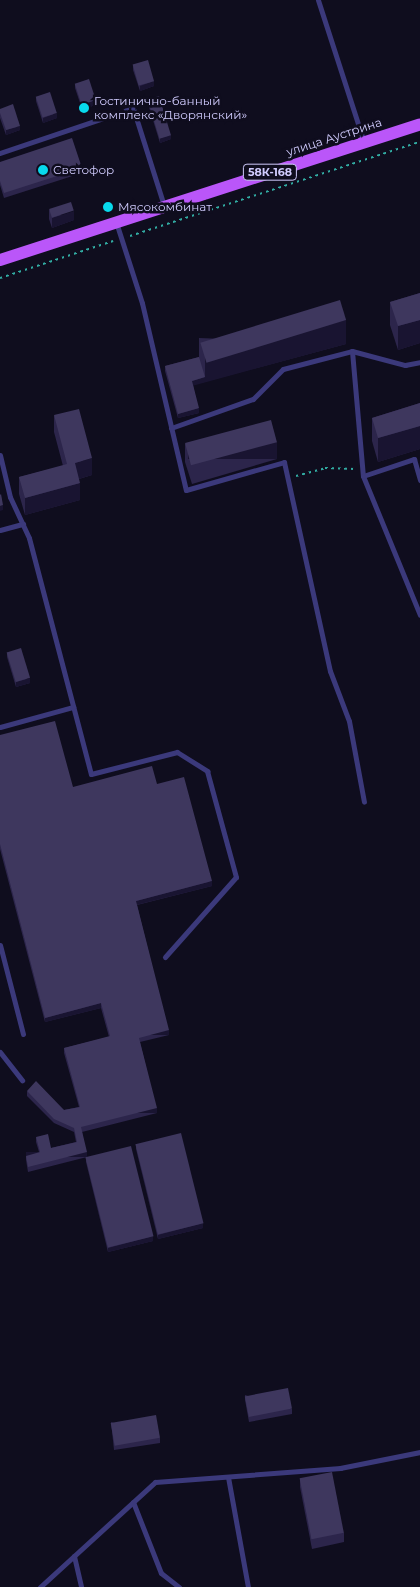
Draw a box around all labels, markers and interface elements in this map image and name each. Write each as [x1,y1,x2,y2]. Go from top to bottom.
place label: Гостинично-банный комплекс «Дворянский» [94,94,247,122]
marker: Гостинично-банный комплекс «Дворянский» [78,102,90,114]
street label: улица Аустрина [284,115,384,159]
place label: Светофор [53,163,114,177]
road number: 58К-168 [242,163,298,180]
marker: Светофор [37,164,49,176]
place label: Мясокомбинат [118,200,212,214]
marker: Мясокомбинат [102,201,114,213]

